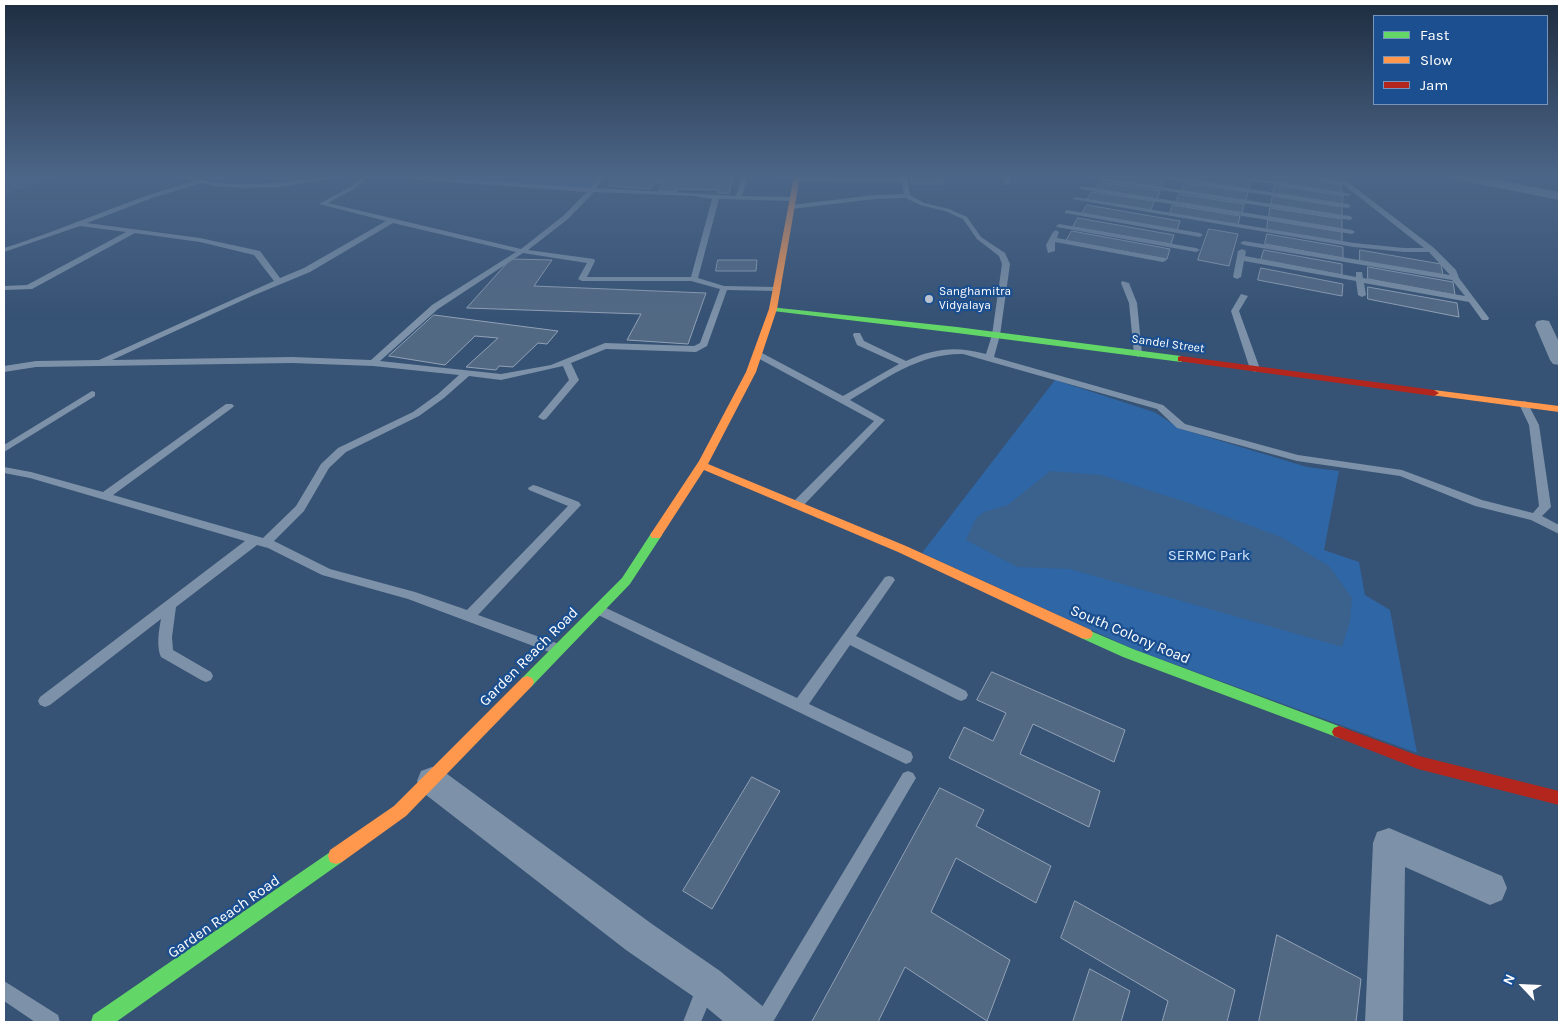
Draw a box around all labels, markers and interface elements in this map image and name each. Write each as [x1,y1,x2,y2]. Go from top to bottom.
legend [1373,15,1548,105]
text: Fast [1420,26,1449,44]
text: Slow [1420,51,1452,69]
text: Jam [1420,76,1448,94]
place label: Sanghamitra Vidyalaya [939,285,1011,313]
marker: Sanghamitra Vidyalaya [923,293,935,305]
street label: Sandel Street [1131,332,1205,356]
park label: SERMC Park [1168,547,1250,565]
street label: South Colony Road [1067,602,1193,668]
street label: Garden Reach Road [476,604,582,710]
street label: Garden Reach Road [165,872,283,962]
north arrow [1498,961,1548,1011]
text: N [1499,971,1519,988]

